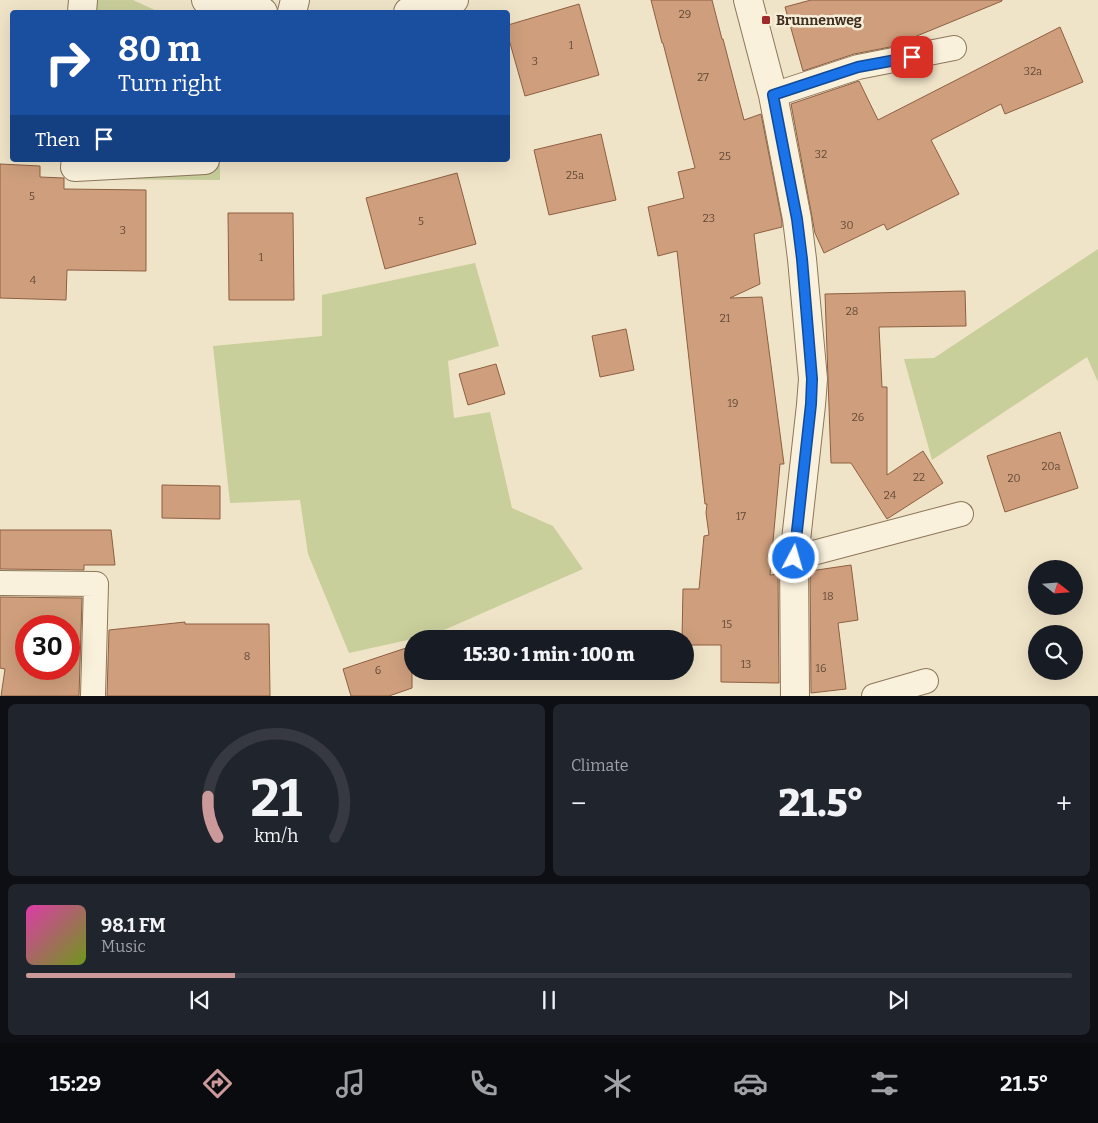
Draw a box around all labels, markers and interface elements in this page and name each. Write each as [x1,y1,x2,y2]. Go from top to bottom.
house number: 29 [679,8,691,21]
place label: Brunnenweg [776,12,862,29]
marker: Brunnenweg [760,14,772,26]
text: 80 m [118,28,201,70]
icon: right [35,30,100,95]
pin [891,36,933,78]
house number: 1 [569,39,574,52]
icon: arrive [898,43,926,71]
house number: 3 [532,55,538,68]
house number: 32a [1024,65,1042,78]
text: Turn right [118,70,221,97]
house number: 27 [697,71,709,84]
icon: arrive [90,125,118,153]
text: Then [35,128,80,151]
house number: 32 [815,148,827,161]
house number: 25 [719,150,731,163]
house number: 25a [566,169,584,182]
house number: 5 [29,190,35,203]
house number: 23 [703,212,715,225]
house number: 5 [418,215,424,228]
house number: 30 [840,219,854,232]
house number: 3 [120,224,126,237]
house number: 1 [259,251,264,264]
house number: 4 [30,274,37,287]
house number: 28 [846,305,858,318]
house number: 21 [720,312,731,325]
house number: 19 [728,397,738,410]
house number: 26 [852,411,864,424]
house number: 20a [1041,460,1061,473]
house number: 22 [913,471,925,484]
house number: 20 [1007,472,1021,485]
house number: 24 [884,489,897,502]
house number: 17 [736,510,746,523]
position arrow [767,531,819,583]
north arrow [1028,560,1082,615]
map controls [1028,560,1083,680]
house number: 18 [822,590,834,603]
speed limit sign: 30 [15,615,80,680]
house number: 15 [722,618,732,631]
button: search [1028,625,1083,680]
text: 15:30 · 1 min · 100 m [464,643,634,666]
house number: 8 [244,650,250,663]
house number: 13 [741,658,751,671]
house number: 16 [816,662,826,675]
house number: 6 [375,664,381,677]
text: Climate [571,756,629,775]
text: 21 [251,767,303,830]
text: 21.5° [778,780,864,826]
text: − [571,787,586,820]
text: + [1056,787,1072,820]
text: km/h [254,825,299,847]
text: 98.1 FM [101,914,166,937]
text: Music [101,937,146,956]
icon: previous [186,986,214,1014]
icon: pause [535,986,563,1014]
icon: next [884,986,912,1014]
icon: directions [200,1066,235,1101]
icon: music [333,1066,368,1101]
icon: phone [466,1066,501,1101]
icon: climate [600,1066,635,1101]
icon: car [733,1066,768,1101]
icon: filters [867,1066,902,1101]
text: 15:29 [49,1070,101,1097]
text: 21.5° [1000,1070,1049,1097]

